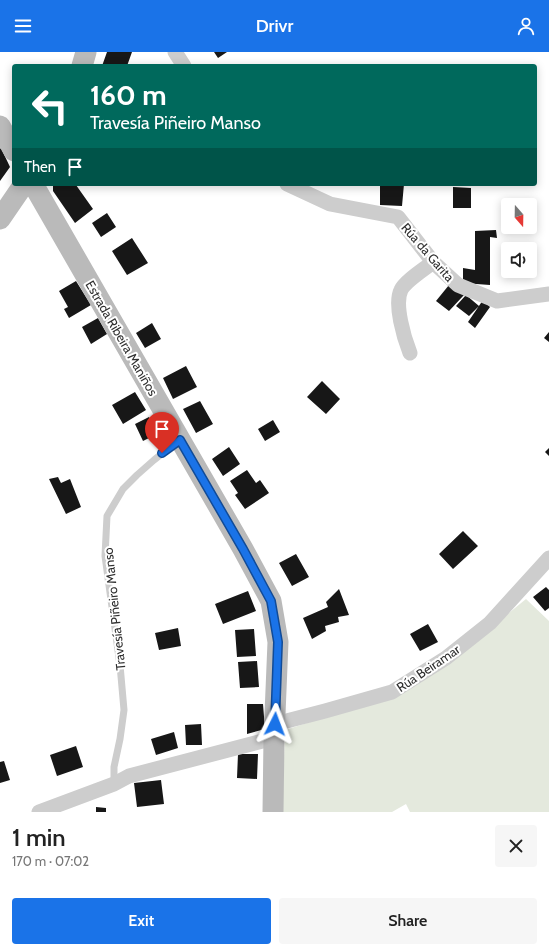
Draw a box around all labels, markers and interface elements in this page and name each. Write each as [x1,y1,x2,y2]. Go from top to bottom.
icon: menu [12,15,34,37]
text: Drivr [256,15,293,37]
icon: person [515,15,537,37]
text: 160 m [90,78,166,112]
icon: left [24,80,76,132]
text: Travesía Piñeiro Manso [90,112,261,134]
icon: arrive [64,156,86,178]
text: Then [24,158,56,176]
north arrow [501,198,537,234]
map controls [501,198,537,278]
street label: Rúa da Garita [398,219,458,285]
button: sound [501,242,537,278]
street label: Estrada Ribeira Maniños [82,278,162,399]
pin [145,412,179,453]
icon: arrive [151,418,173,440]
street label: Travesía Piñeiro Manso [100,547,128,671]
street label: Rúa Beiramar [393,641,463,695]
position arrow [254,703,296,745]
text: 1 min [12,823,66,852]
button: close [495,825,537,867]
text: 170 m · 07:02 [12,853,89,869]
button: Exit [12,898,271,944]
button: Share [279,898,537,944]

